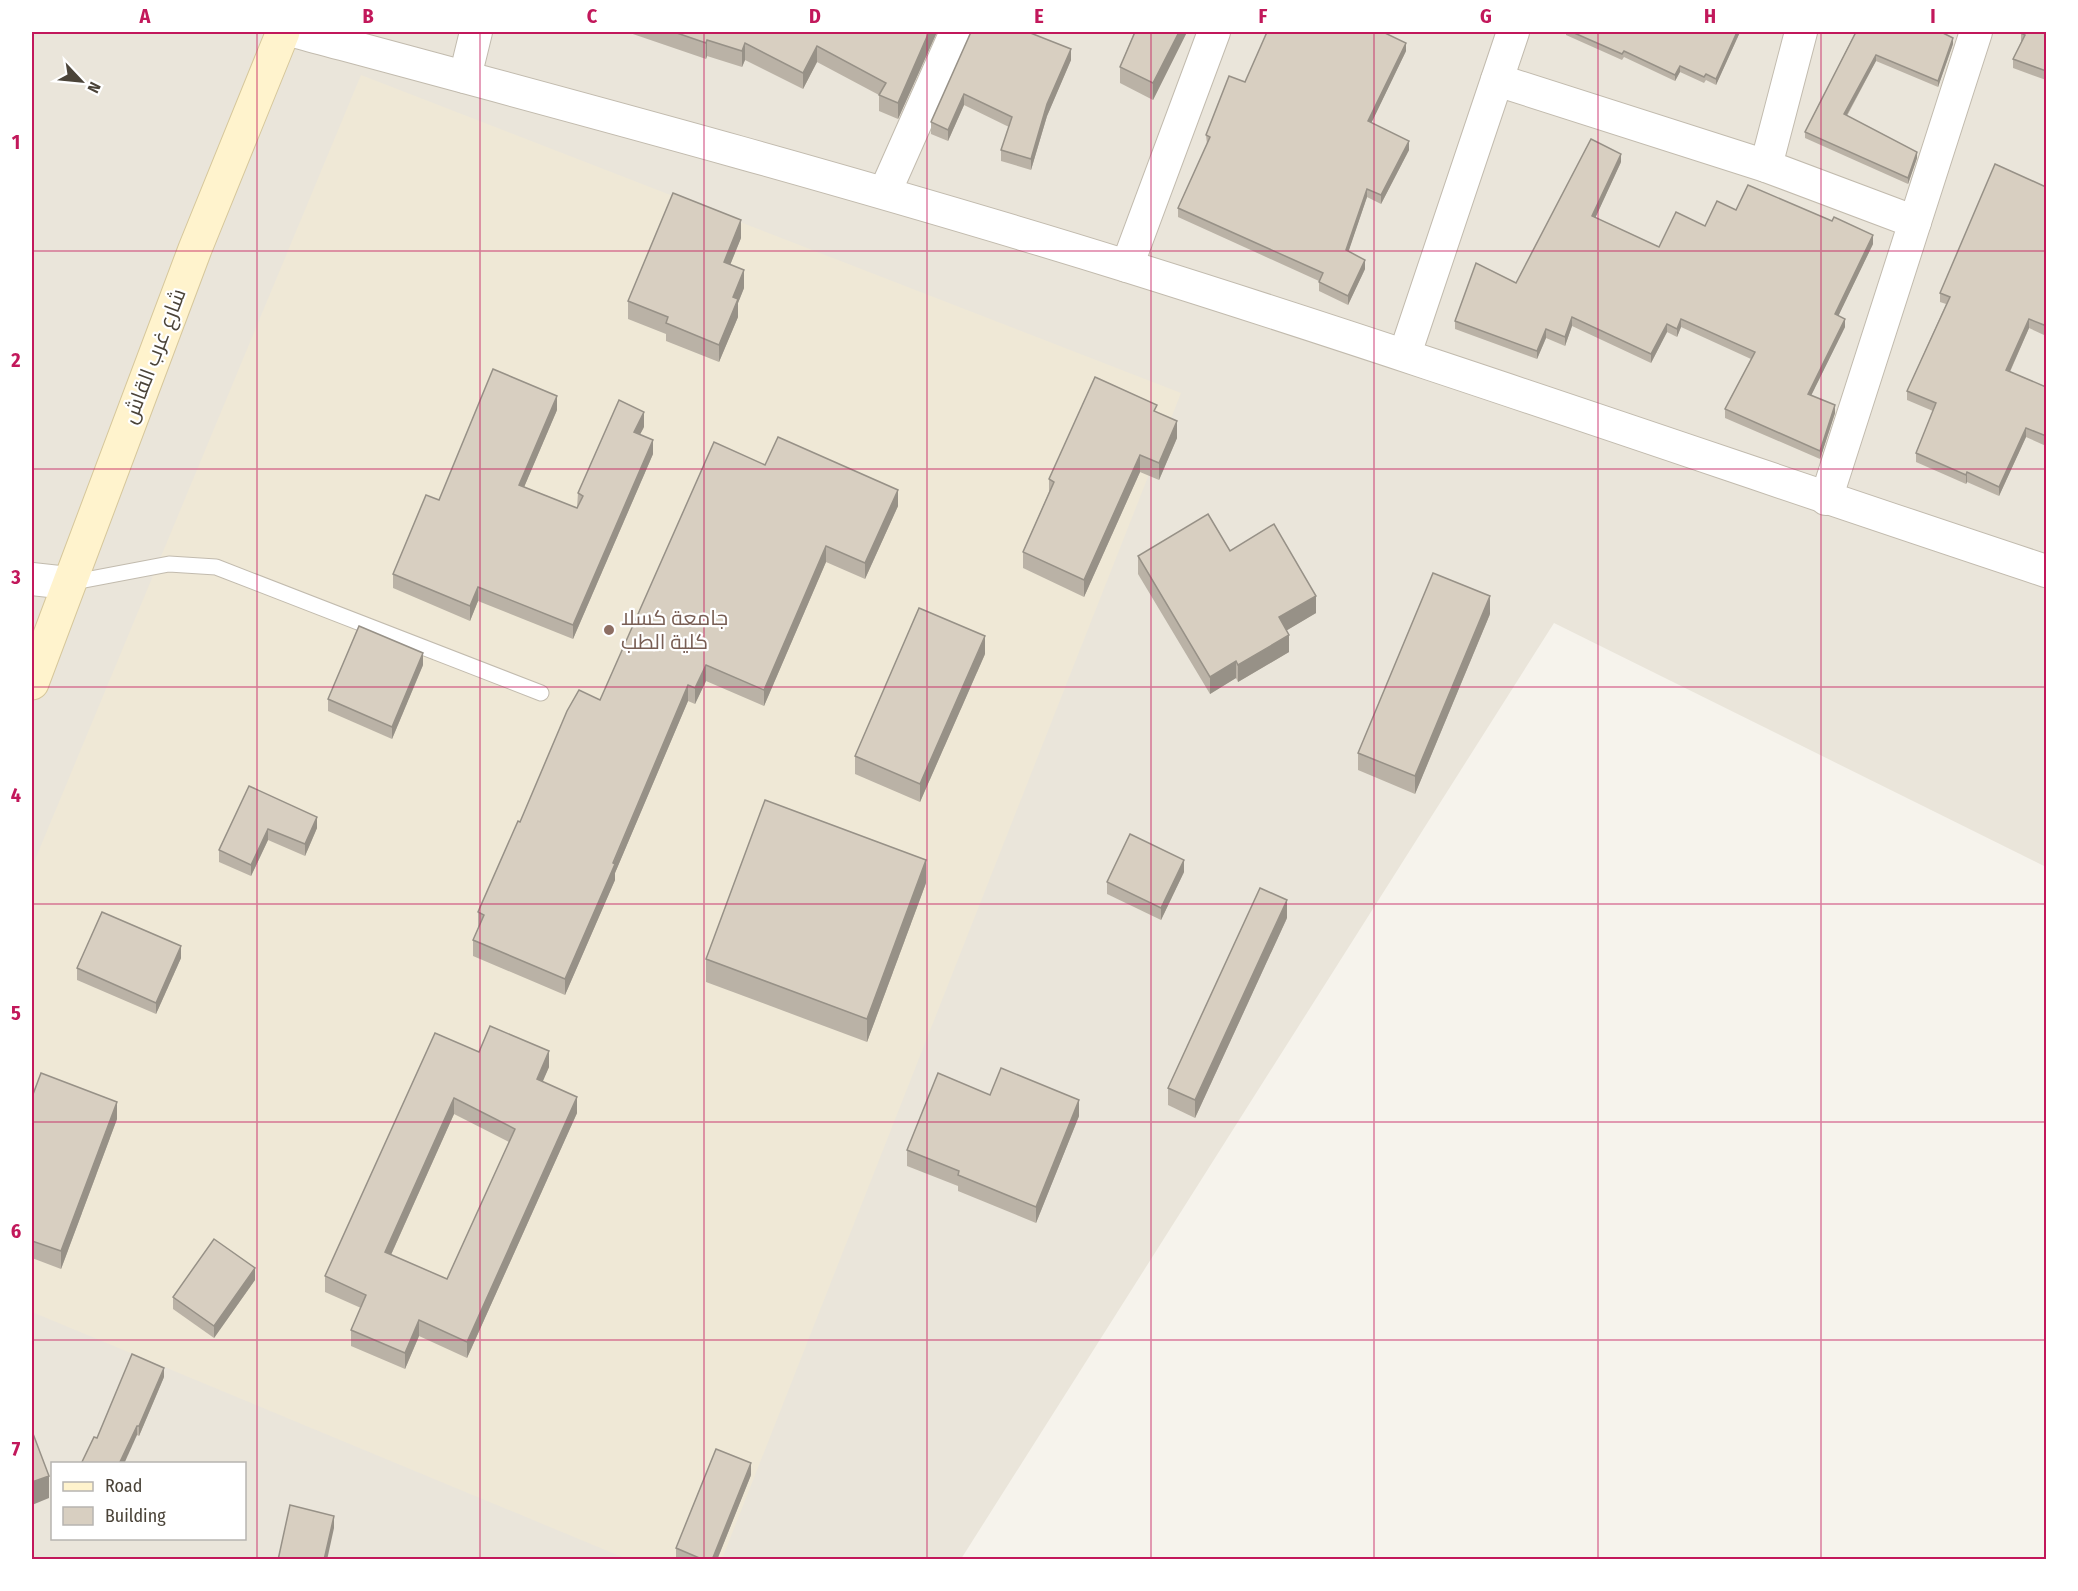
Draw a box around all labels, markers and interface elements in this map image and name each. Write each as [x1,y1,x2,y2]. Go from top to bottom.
text: A [139,4,152,28]
text: B [362,4,374,28]
text: C [587,4,598,28]
text: D [809,4,821,28]
text: E [1034,4,1044,28]
text: F [1259,4,1268,28]
text: G [1480,4,1492,28]
text: H [1704,4,1716,28]
text: I [1930,4,1936,28]
north arrow [51,51,111,111]
text: N [83,79,105,96]
text: 1 [12,130,20,154]
street label: شارع غرب القاش [116,285,193,427]
text: 2 [10,348,21,372]
text: 3 [10,565,21,589]
place label: جامعة كسلا كلية الطب [621,605,728,655]
marker: جامعة كسلا كلية الطب [602,623,616,637]
text: 4 [11,783,21,807]
text: 5 [11,1001,21,1025]
text: 6 [11,1219,21,1243]
text: 7 [12,1437,21,1461]
legend [51,1462,246,1540]
text: Road [105,1475,142,1497]
text: Building [105,1505,166,1527]

